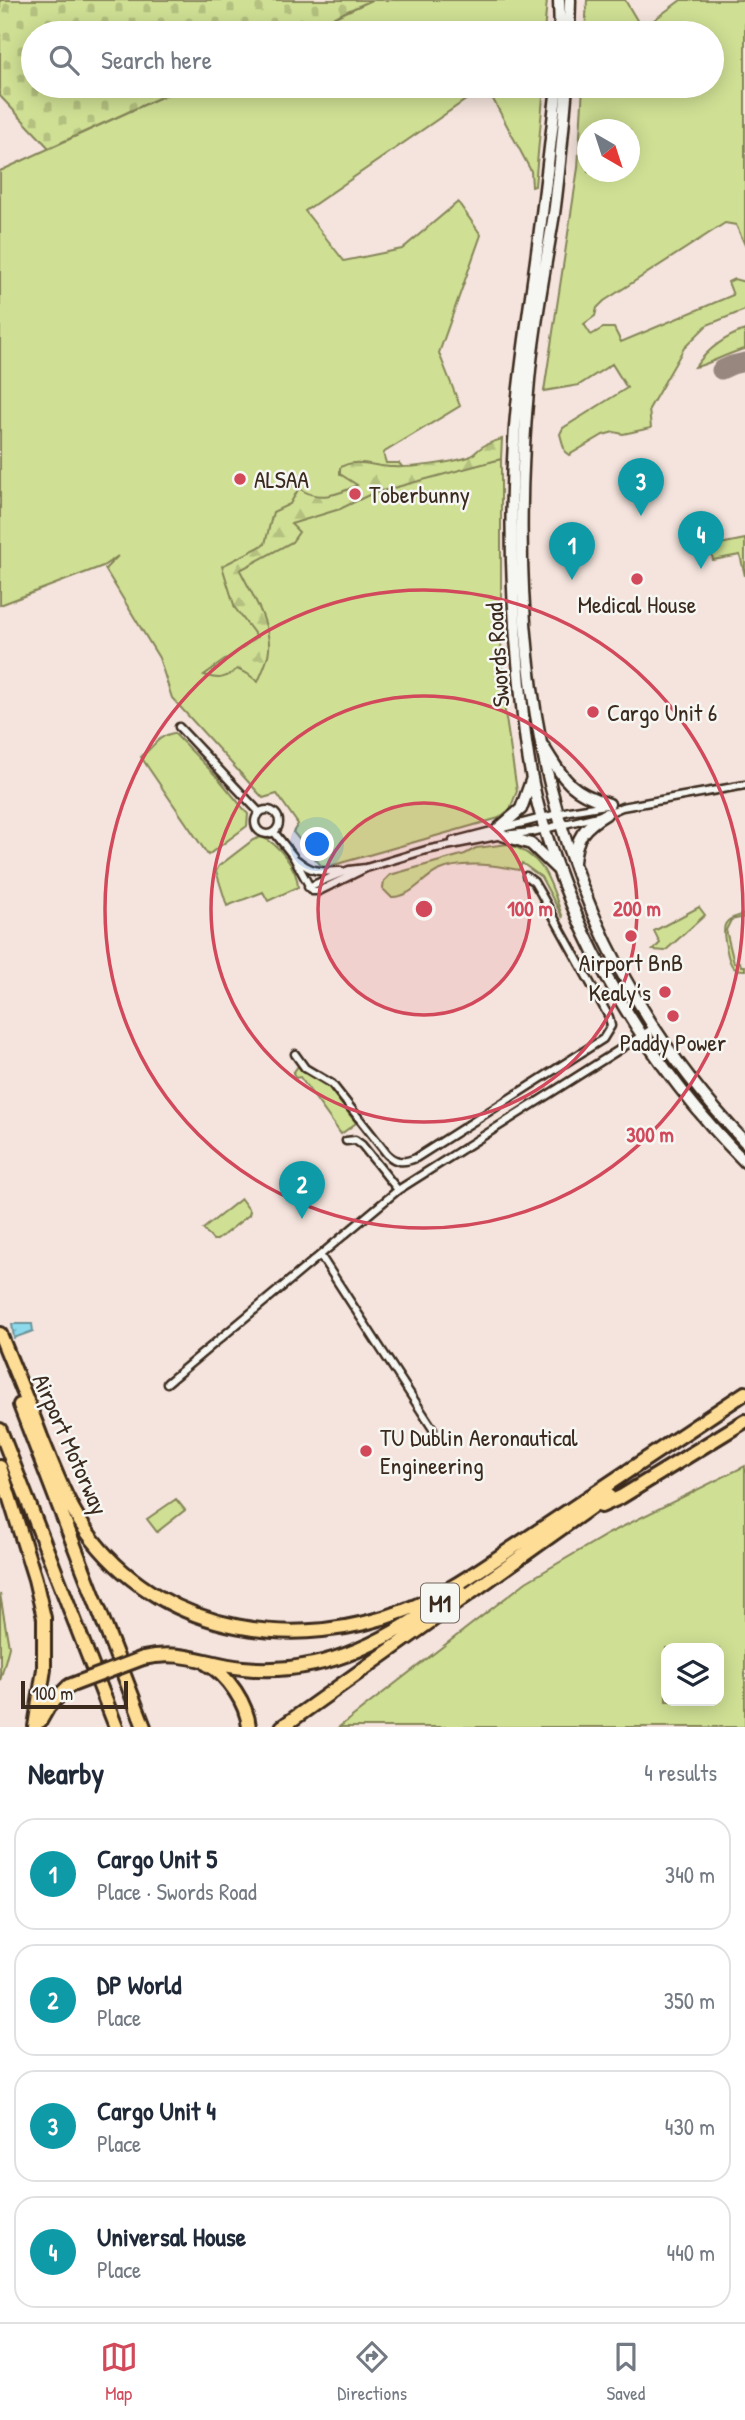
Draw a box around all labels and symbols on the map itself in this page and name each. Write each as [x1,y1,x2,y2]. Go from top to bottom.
north arrow [577,119,640,182]
pin: 3 [618,458,664,516]
place label: ALSAA [254,463,309,495]
marker: ALSAA [232,471,248,487]
place label: Toberbunny [369,478,470,510]
marker: Toberbunny [347,486,363,502]
pin: 4 [678,511,724,569]
pin: 1 [549,522,595,580]
marker: Medical House [629,571,645,587]
place label: Medical House [578,588,697,620]
street label: Swords Road [477,602,517,708]
place label: Cargo Unit 6 [607,696,717,728]
marker: Cargo Unit 6 [585,704,601,720]
your location [300,827,334,861]
text: 100 m [507,894,553,923]
text: 200 m [613,894,661,923]
centre of rings [412,897,436,921]
marker: Airport BnB [623,928,639,944]
place label: Airport BnB [579,946,683,978]
place label: Kealy’s [588,976,651,1008]
marker: Kealy’s [657,984,673,1000]
marker: Paddy Power [665,1008,681,1024]
place label: Paddy Power [620,1026,726,1058]
text: 300 m [626,1120,674,1149]
pin: 2 [279,1161,325,1219]
street label: Airport Motorway [26,1368,116,1520]
place label: TU Dublin Aeronautical Engineering [380,1421,578,1481]
marker: TU Dublin Aeronautical Engineering [358,1443,374,1459]
road number: M1 [421,1584,459,1622]
scale bar [21,1678,128,1710]

